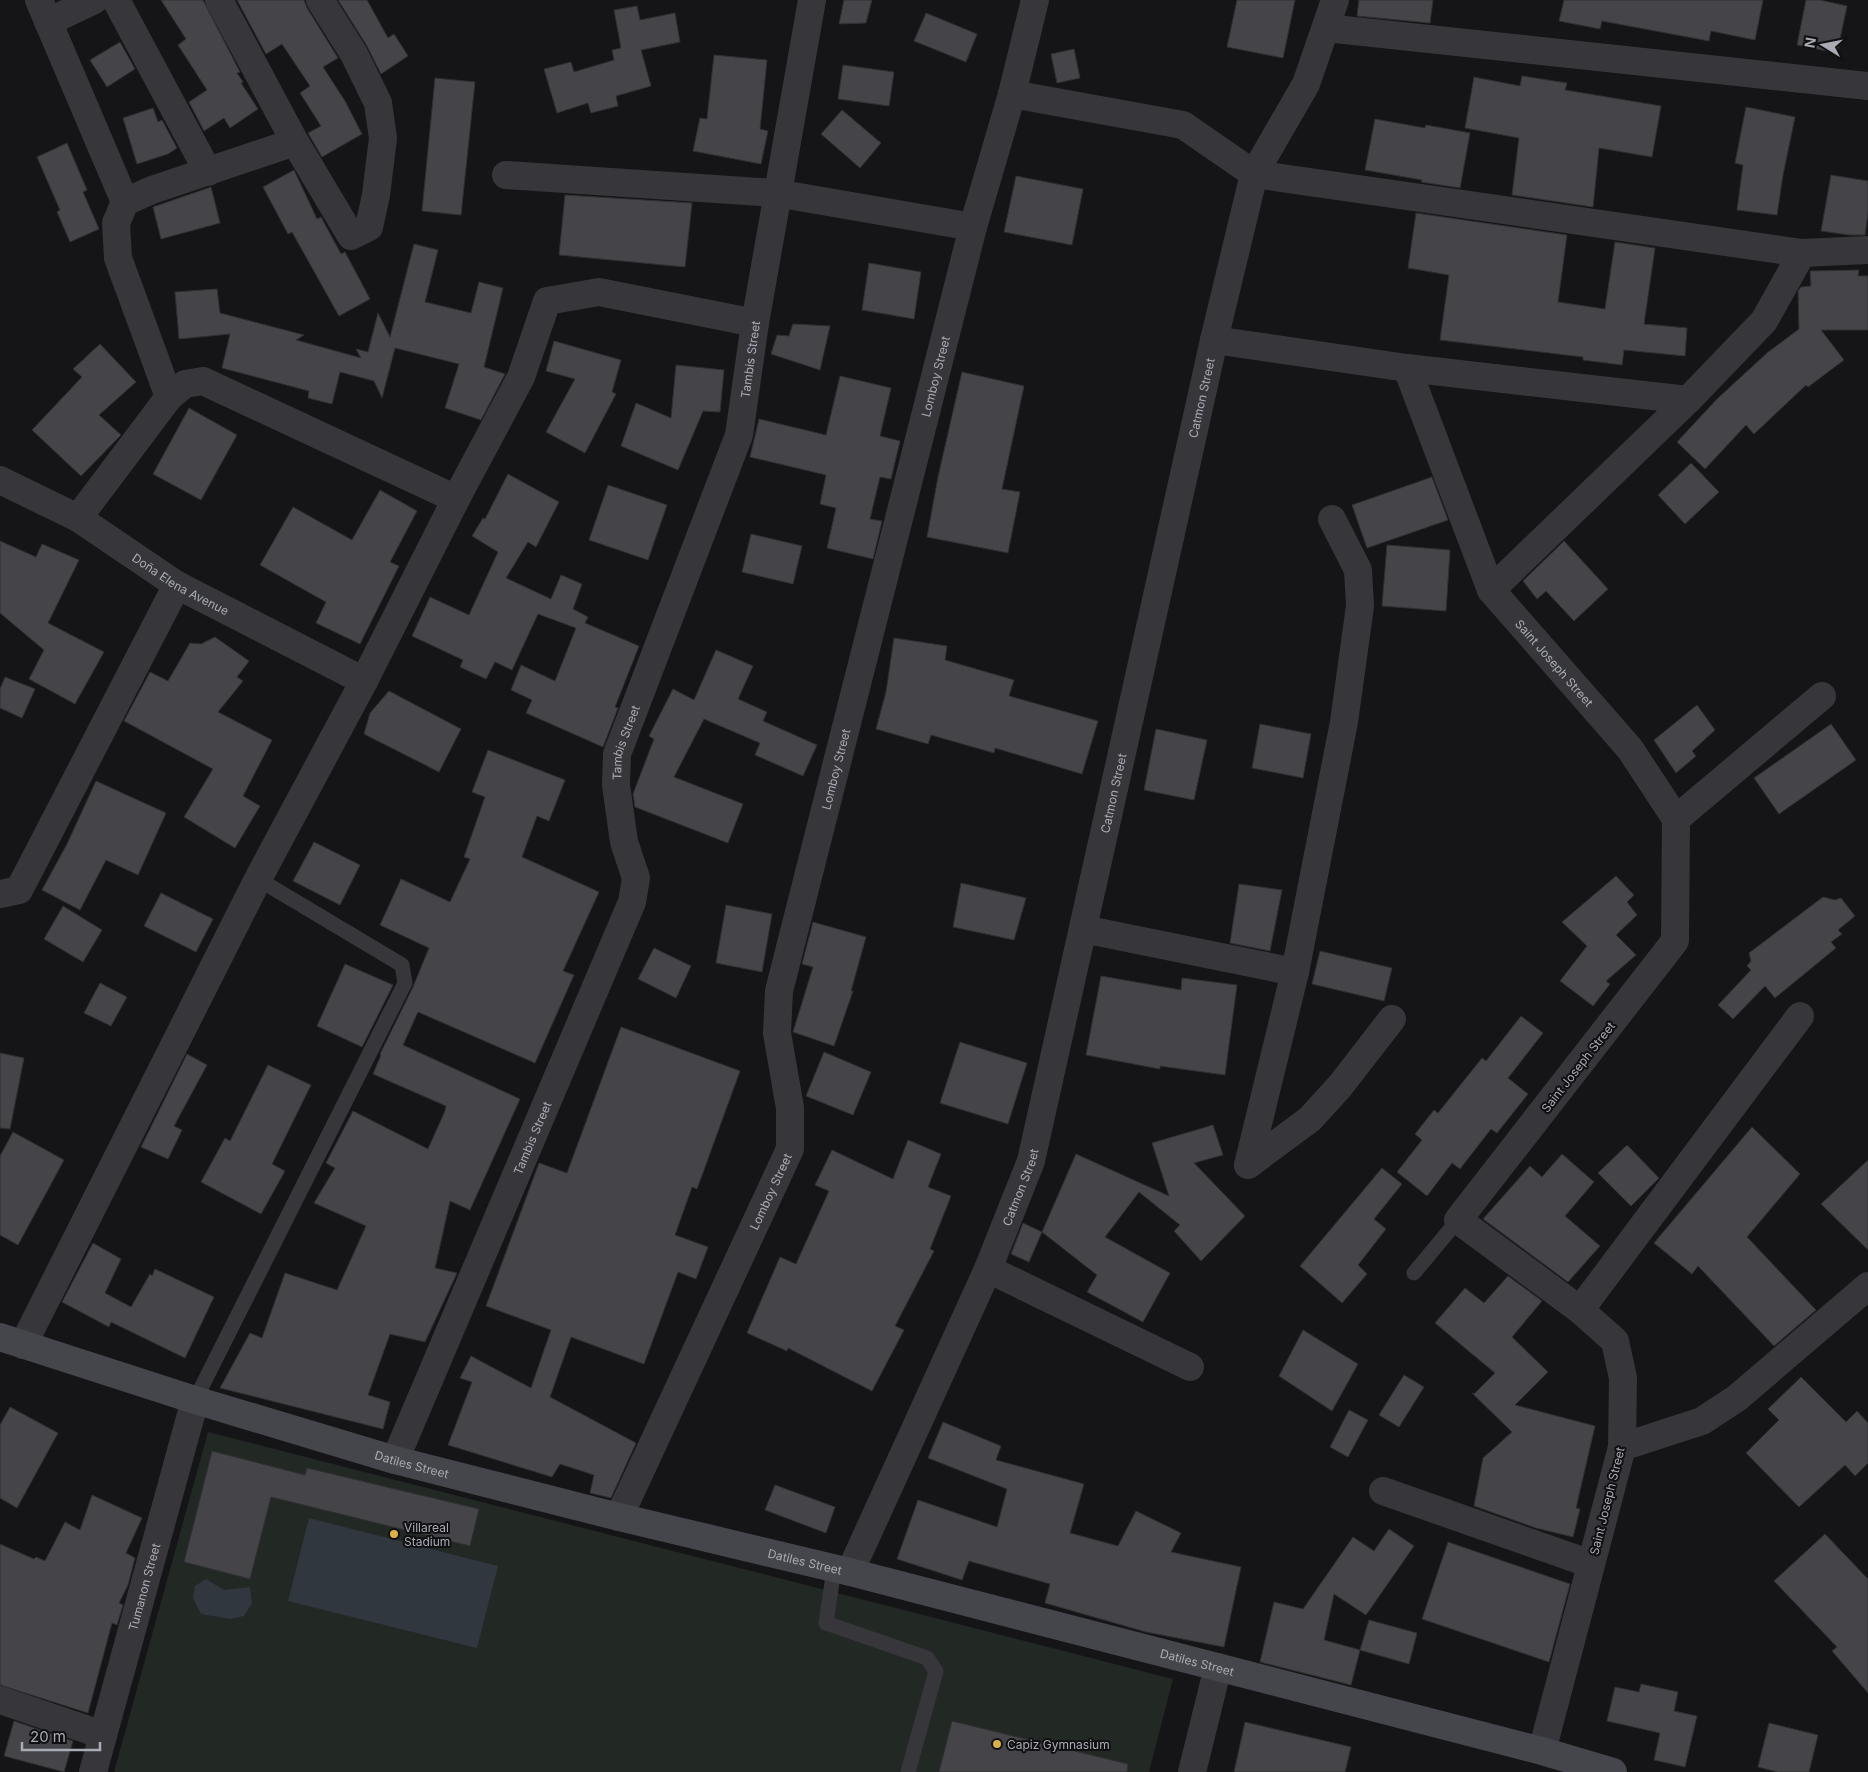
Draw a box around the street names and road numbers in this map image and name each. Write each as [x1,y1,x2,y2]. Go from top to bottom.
street label: Tambis Street [737,319,763,399]
street label: Lomboy Street [918,334,953,418]
street label: Catmon Street [1185,356,1217,439]
street label: Doña Elena Avenue [130,550,232,618]
street label: Saint Joseph Street [1512,616,1597,709]
street label: Tambis Street [609,703,643,780]
street label: Lomboy Street [818,727,853,811]
street label: Catmon Street [1097,752,1129,835]
street label: Saint Joseph Street [1538,1019,1618,1115]
street label: Tambis Street [510,1099,554,1177]
street label: Catmon Street [999,1147,1041,1228]
street label: Lomboy Street [746,1151,795,1232]
street label: Saint Joseph Street [1586,1445,1628,1557]
street label: Datiles Street [373,1447,450,1481]
street label: Tumanon Street [125,1541,163,1632]
street label: Datiles Street [766,1545,844,1577]
street label: Datiles Street [1159,1645,1236,1679]

